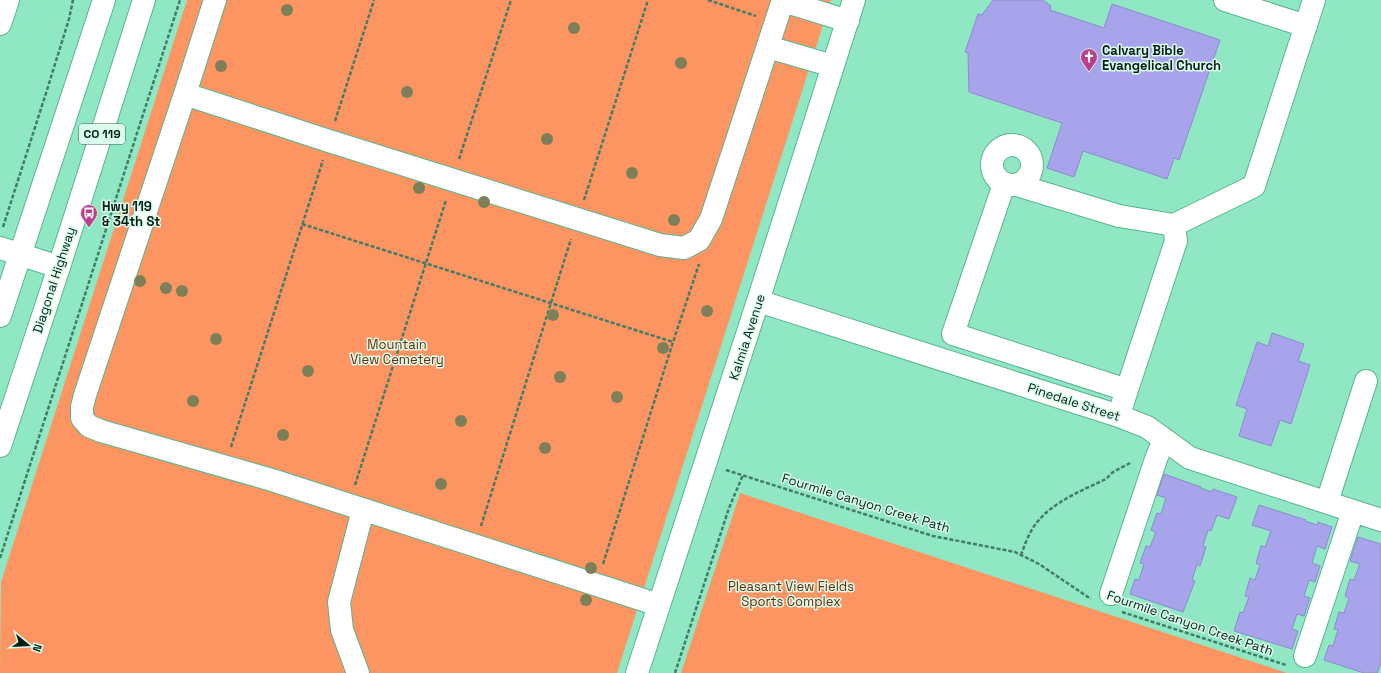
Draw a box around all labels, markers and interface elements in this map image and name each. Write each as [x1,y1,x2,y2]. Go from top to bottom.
place label: Calvary Bible Evangelical Church [1102,42,1221,74]
church icon: Calvary Bible Evangelical Church [1079,47,1099,72]
road number: CO 119 [79,124,125,144]
place label: Hwy 119 & 34th St [102,198,160,230]
bus stop icon: Hwy 119 & 34th St [79,203,99,228]
street label: Diagonal Highway [29,225,79,335]
street label: Kalmia Avenue [725,292,769,382]
park label: Mountain View Cemetery [350,336,444,368]
street label: Pinedale Street [1025,379,1123,425]
street label: Fourmile Canyon Creek Path [780,469,952,537]
park label: Pleasant View Fields Sports Complex [728,578,854,610]
street label: Fourmile Canyon Creek Path [1105,587,1275,659]
north arrow [8,625,48,665]
text: N [30,642,45,654]

